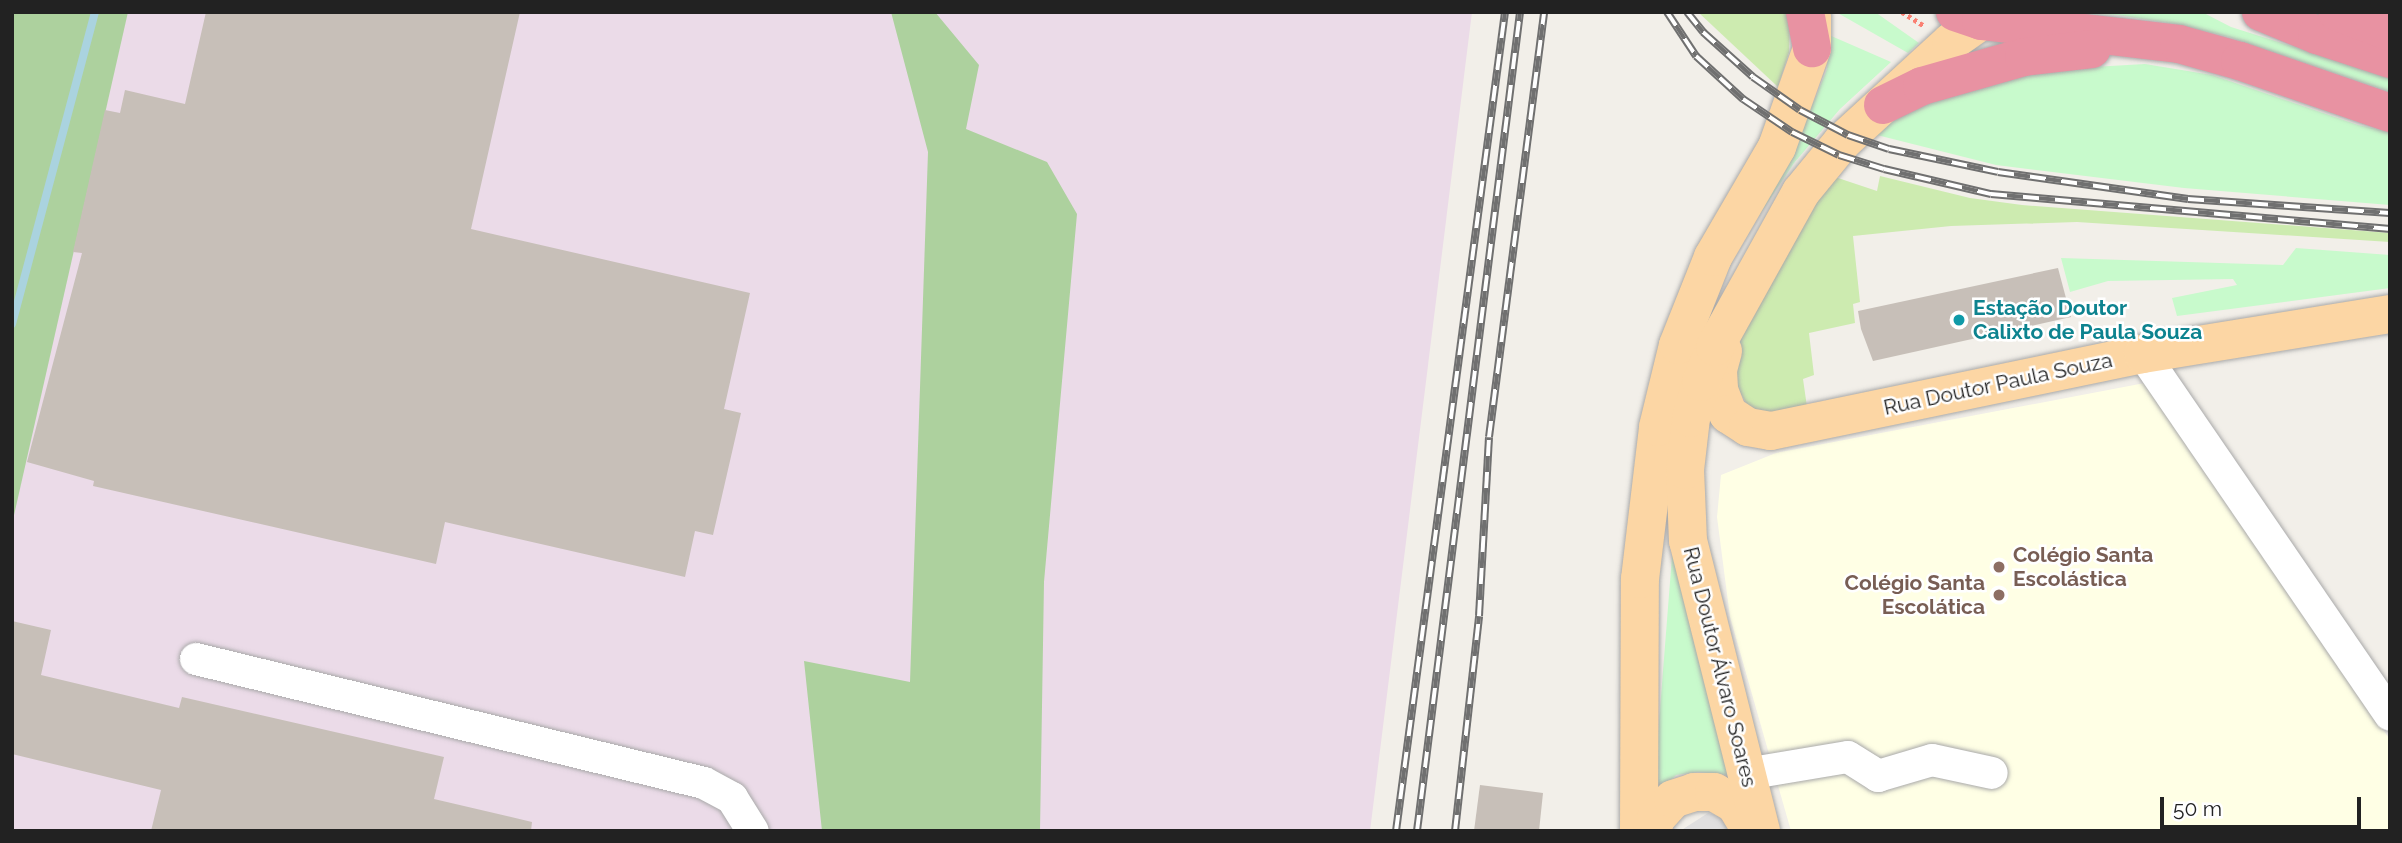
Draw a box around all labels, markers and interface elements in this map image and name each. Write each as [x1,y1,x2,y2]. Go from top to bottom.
place label: Estação Doutor Calixto de Paula Souza [1973,295,2202,345]
marker: Estação Doutor Calixto de Paula Souza [1951,312,1967,328]
street label: Rua Doutor Paula Souza [1881,347,2115,421]
place label: Colégio Santa Escolástica [2013,542,2153,592]
street label: Rua Doutor Álvaro Soares [1678,544,1762,790]
marker: Colégio Santa Escolástica [1991,559,2007,575]
place label: Colégio Santa Escolática [1845,570,1985,620]
marker: Colégio Santa Escolática [1991,587,2007,603]
scale bar [2164,784,2365,828]
text: 50 m [2173,796,2222,821]

